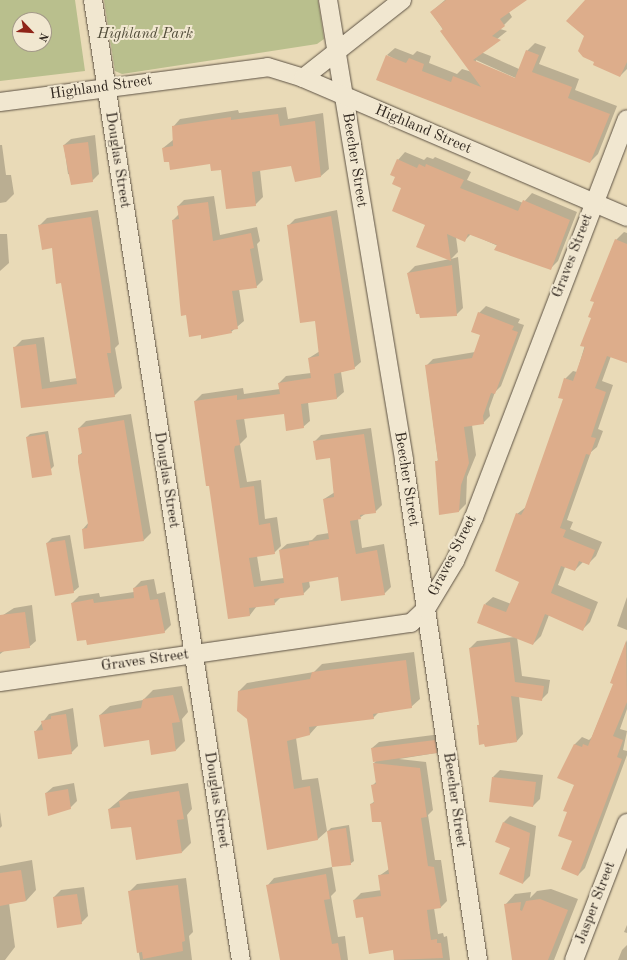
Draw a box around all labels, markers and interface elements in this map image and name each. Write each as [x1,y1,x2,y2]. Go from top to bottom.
north arrow [12,12,52,52]
park label: Highland Park [97,26,193,44]
text: N [36,31,49,43]
street label: Highland Street [49,72,153,104]
street label: Highland Street [372,102,474,158]
street label: Douglas Street [101,111,133,209]
street label: Beecher Street [338,111,370,209]
street label: Graves Street [549,211,597,301]
street label: Beecher Street [390,430,422,528]
street label: Douglas Street [150,431,182,529]
street label: Graves Street [425,513,481,599]
street label: Graves Street [100,646,190,676]
street label: Douglas Street [200,751,232,849]
street label: Beecher Street [438,751,470,849]
street label: Jasper Street [572,859,620,947]

